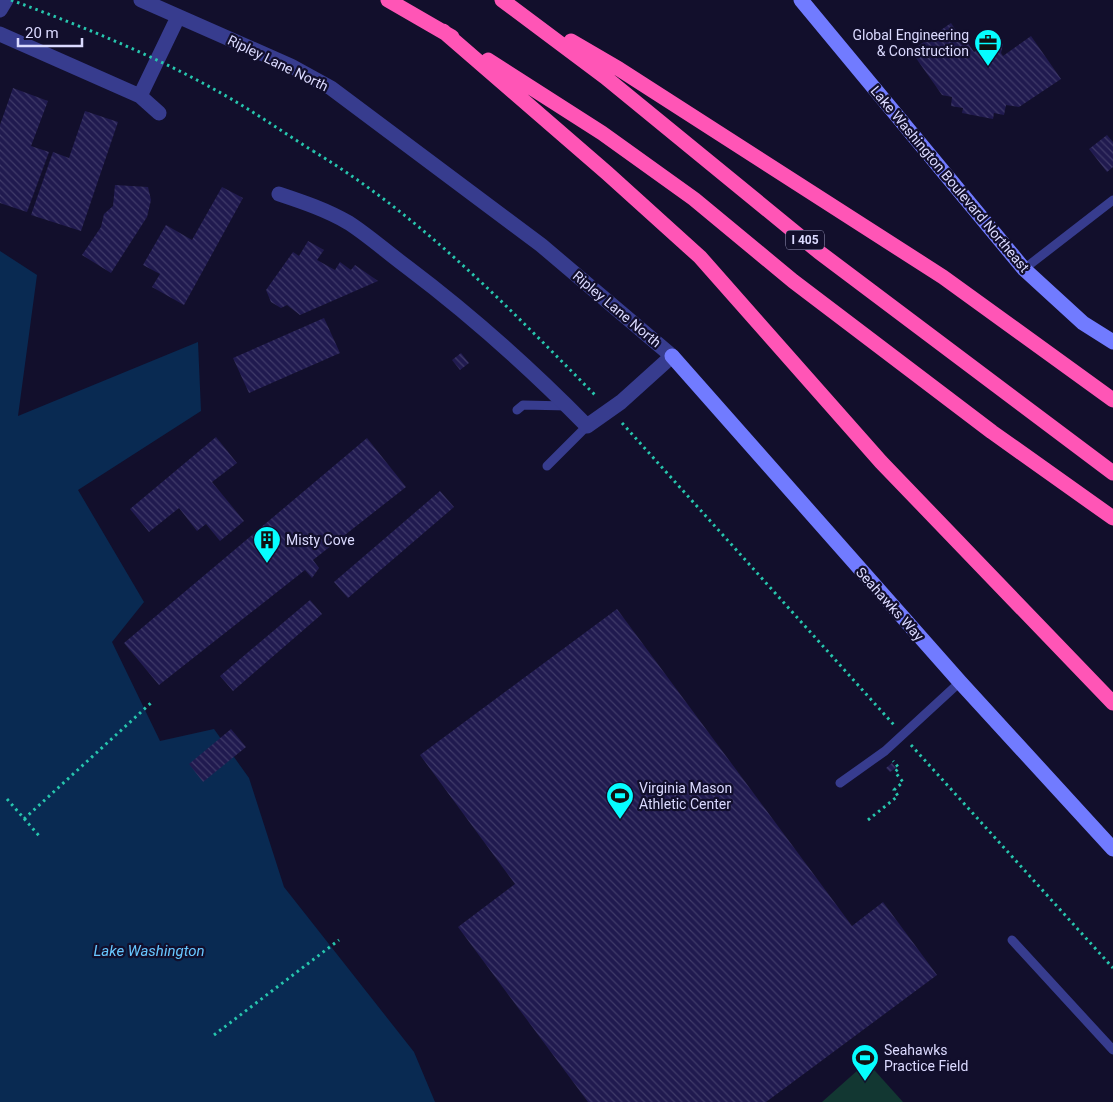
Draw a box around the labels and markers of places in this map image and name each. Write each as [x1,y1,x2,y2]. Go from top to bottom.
place label: Global Engineering & Construction [852,27,969,59]
office icon: Global Engineering & Construction [973,28,1003,67]
building icon: Misty Cove [252,525,282,564]
place label: Misty Cove [286,532,355,548]
place label: Virginia Mason Athletic Center [639,780,732,812]
sports icon: Virginia Mason Athletic Center [605,781,635,820]
place label: Seahawks Practice Field [884,1042,968,1074]
sports icon: Seahawks Practice Field [850,1043,880,1082]

